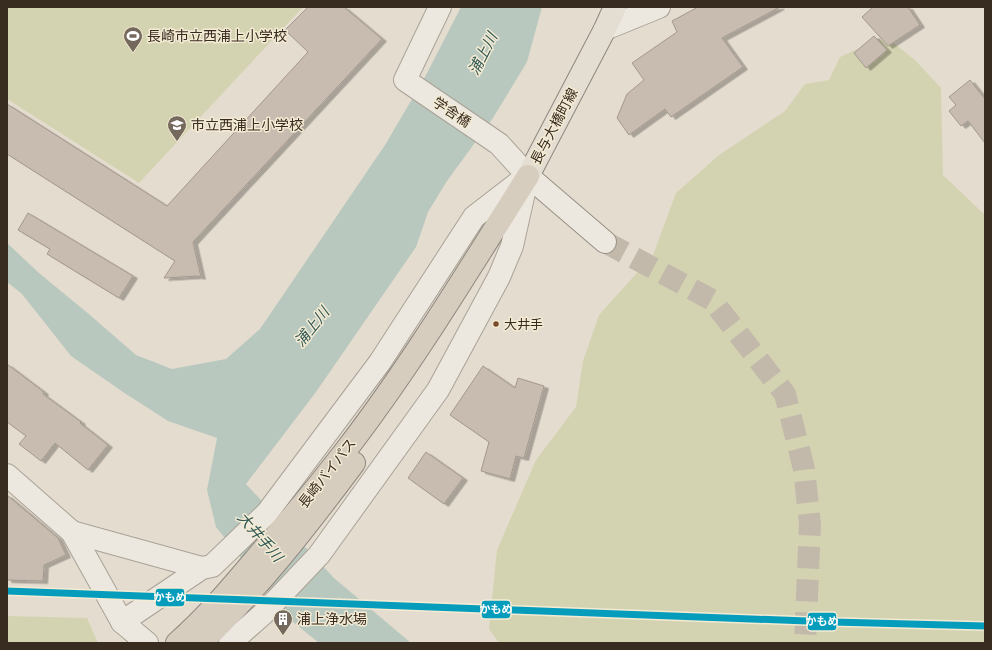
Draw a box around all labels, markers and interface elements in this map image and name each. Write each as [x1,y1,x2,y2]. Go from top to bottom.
sports icon: 長崎市立西浦上小学校 [122,25,144,53]
place label: 長崎市立西浦上小学校 [147,29,287,44]
water label: 浦上川 [466,29,501,78]
street label: 長与大橋町線 [528,86,581,167]
street label: 学舎橋 [430,94,473,130]
school or university icon: 市立西浦上小学校 [166,114,188,142]
place label: 市立西浦上小学校 [191,118,303,133]
water label: 浦上川 [292,303,334,350]
place label: 大井手 [504,317,543,332]
marker: 大井手 [491,319,501,329]
street label: 長崎バイパス [296,436,359,511]
water label: 大井手川 [234,509,287,566]
line badge: かもめ [155,588,185,607]
text: かもめ [154,591,187,603]
line badge: かもめ [481,600,511,619]
text: かもめ [480,603,513,615]
building icon: 浦上浄水場 [272,608,294,636]
place label: 浦上浄水場 [297,612,367,627]
line badge: かもめ [807,612,837,631]
text: かもめ [806,615,839,627]

